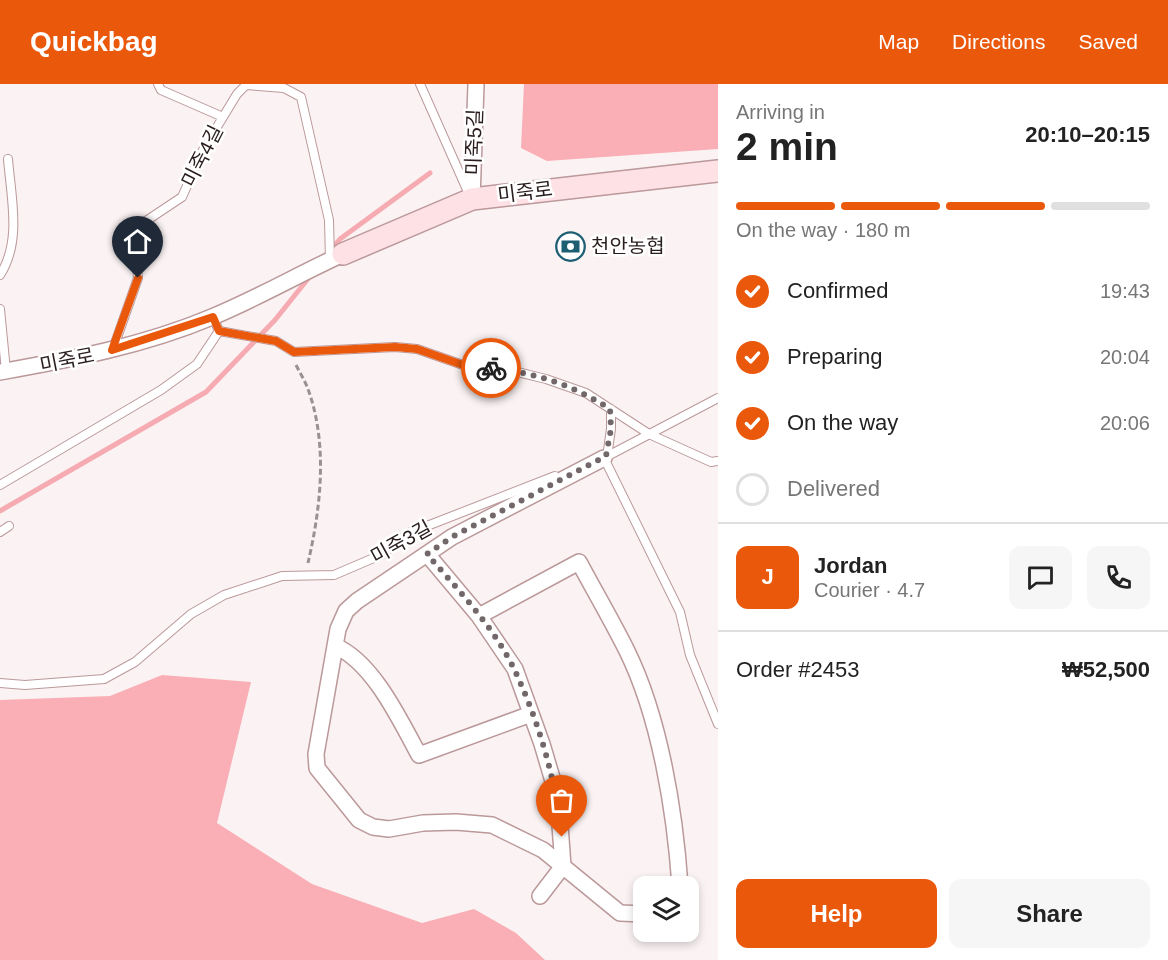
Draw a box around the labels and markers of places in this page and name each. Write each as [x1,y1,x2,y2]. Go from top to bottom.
pin [112,216,163,278]
bank icon: 천안농협 [554,230,586,262]
place label: 천안농협 [591,235,665,257]
pin [536,775,587,837]

